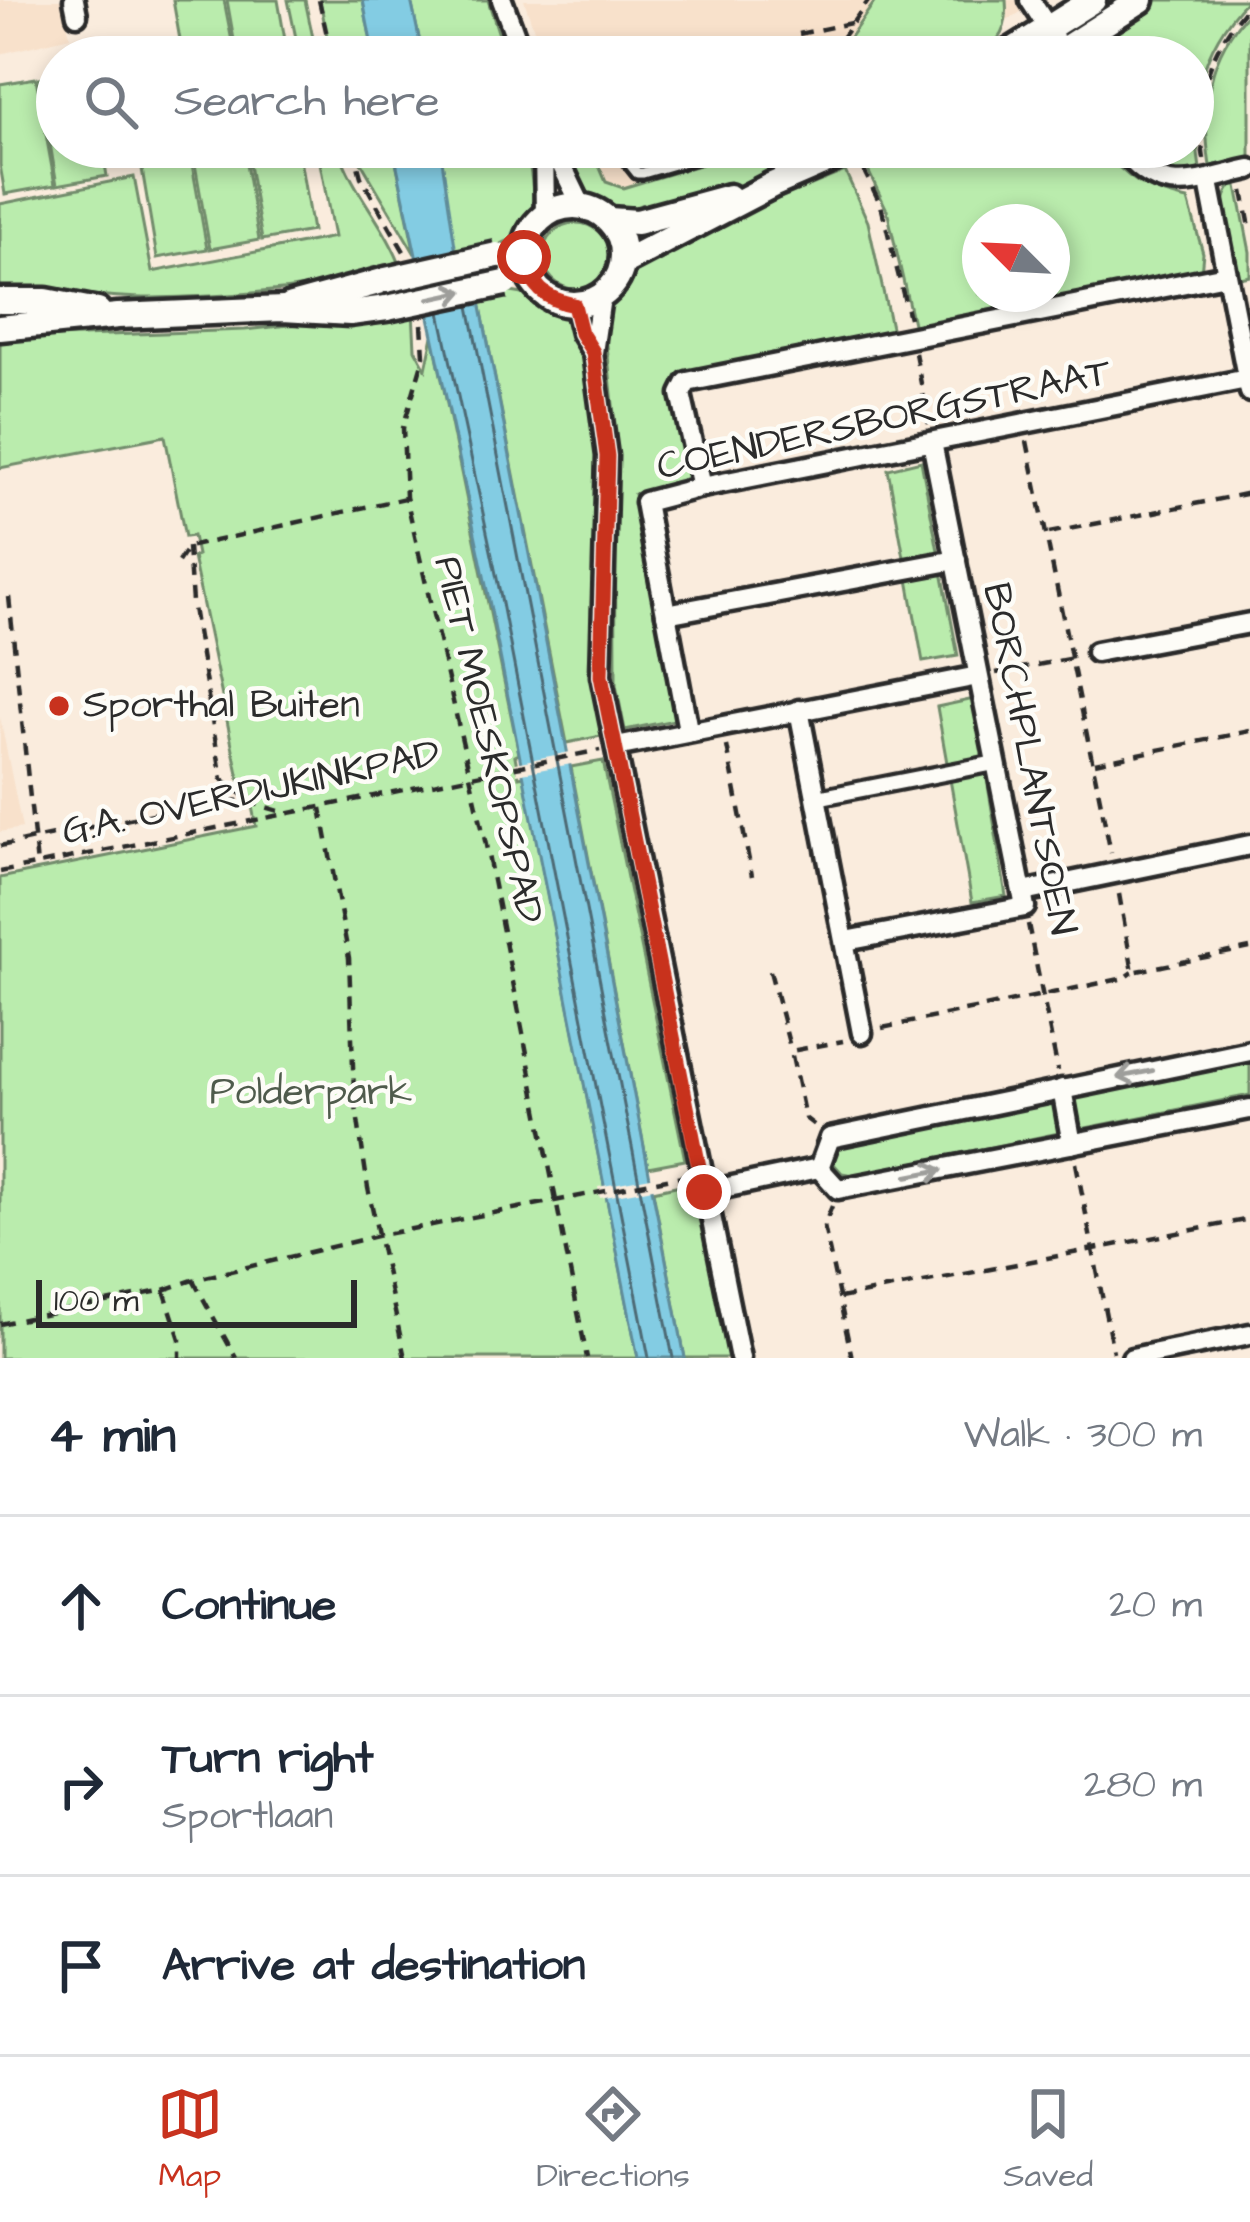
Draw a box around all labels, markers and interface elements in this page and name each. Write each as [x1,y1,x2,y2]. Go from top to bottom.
search box [36,36,1214,168]
icon: search [78,69,144,135]
text: Search here [174,71,440,133]
north arrow [962,204,1070,312]
route start [497,230,551,284]
one-way arrow [426,283,464,306]
street label: COENDERSBORGSTRAAT [652,345,1117,494]
street label: PIET MOESKOPSPAD [420,551,556,929]
street label: BORCHPLANTSOEN [968,579,1090,939]
place label: Sporthal Buiten [83,679,360,733]
marker: Sporthal Buiten [46,693,72,719]
street label: G.A. OVERDIJKINKPAD [57,727,445,859]
one-way arrow [1117,1064,1156,1086]
park label: Polderpark [210,1066,412,1120]
one-way arrow [906,1160,944,1183]
route end [677,1165,731,1219]
scale bar [36,1274,357,1327]
text: 100 m [54,1278,139,1324]
text: 4 min [48,1401,176,1472]
text: Walk · 300 m [964,1409,1202,1463]
icon: ahead [48,1573,114,1639]
text: Continue [162,1575,336,1637]
text: 20 m [1109,1579,1202,1633]
text: Turn right [162,1728,374,1790]
icon: right [48,1753,114,1819]
text: 280 m [1084,1759,1202,1813]
text: Sportlaan [162,1790,333,1844]
icon: arrive [48,1933,114,1999]
text: Arrive at destination [162,1935,585,1997]
tab: Map [157,2081,223,2199]
tab: Directions [536,2081,690,2199]
tab: Saved [1003,2081,1093,2199]

